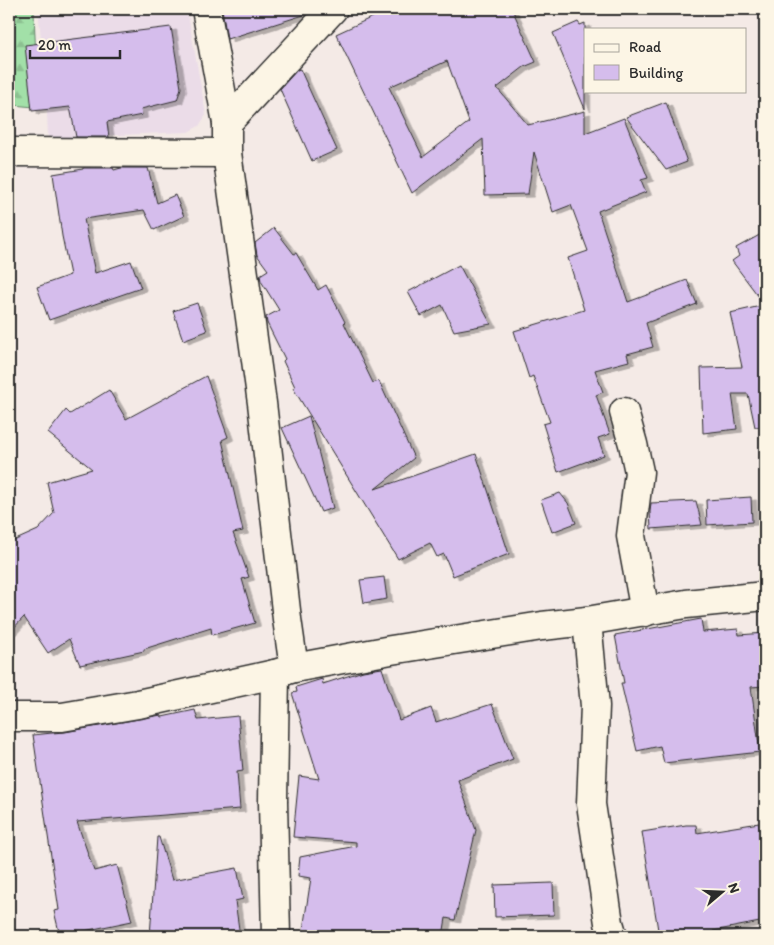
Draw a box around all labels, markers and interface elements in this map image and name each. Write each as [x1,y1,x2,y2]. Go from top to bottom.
scale bar [30,28,120,60]
legend [584,28,746,92]
text: 20 m [38,36,72,54]
text: Road [629,38,662,56]
text: Building [629,64,683,82]
north arrow [696,868,746,918]
text: N [724,881,743,895]

